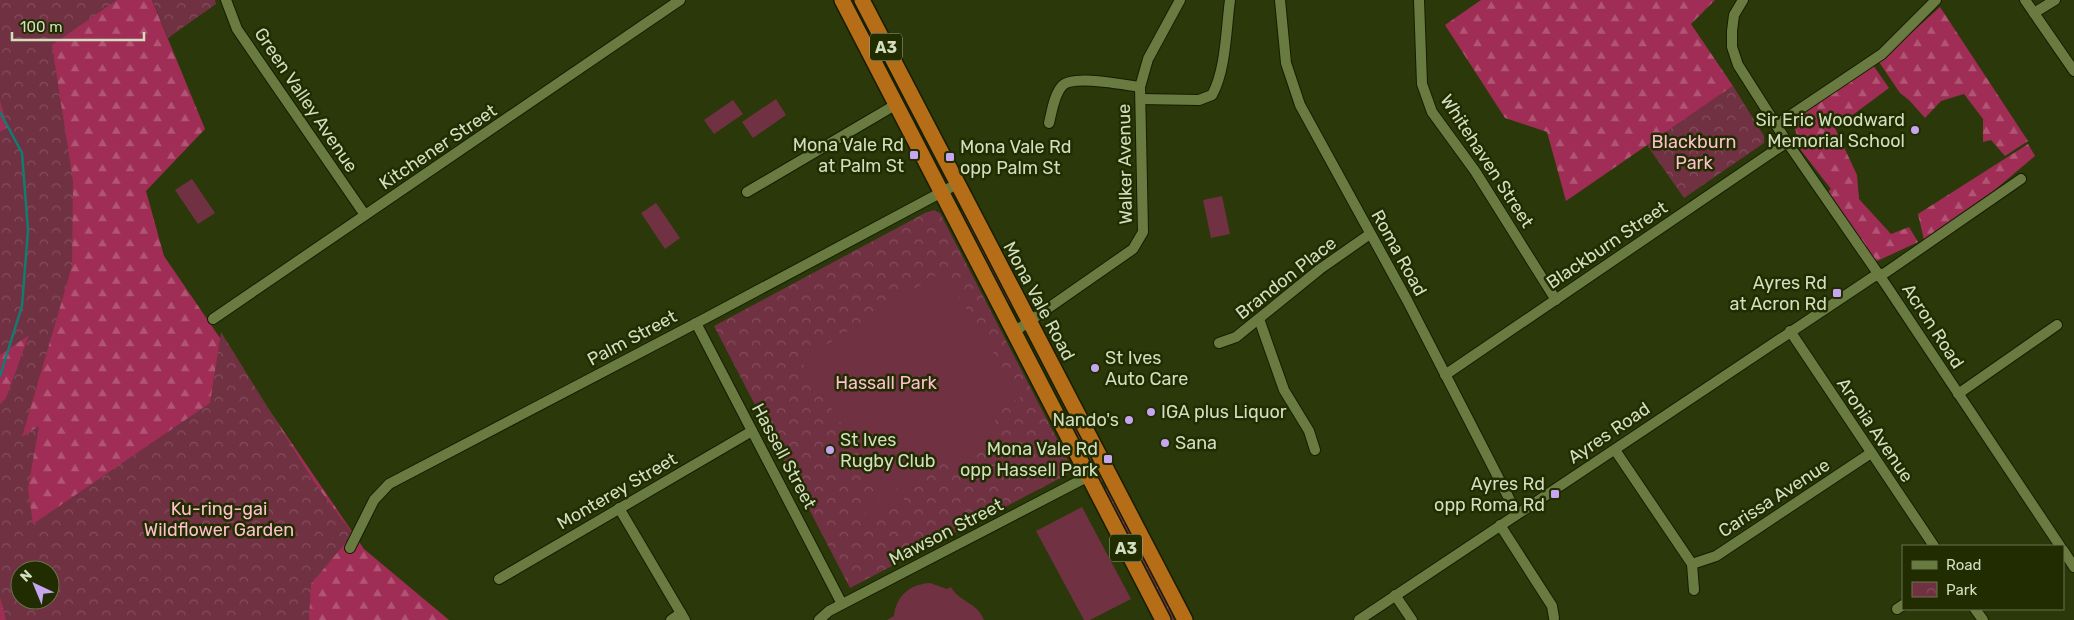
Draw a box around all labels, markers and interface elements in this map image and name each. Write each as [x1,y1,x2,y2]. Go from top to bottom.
scale bar [12,10,145,42]
text: 100 m [20,18,62,36]
street label: Green Valley Avenue [249,24,363,176]
road number: A3 [870,34,902,61]
street label: Whitehaven Street [1436,90,1538,232]
street label: Kitchener Street [375,100,501,194]
street label: Walker Avenue [1113,103,1137,225]
place label: Sir Eric Woodward Memorial School [1756,109,1905,152]
marker: Sir Eric Woodward Memorial School [1909,124,1921,136]
park label: Blackburn Park [1652,131,1736,174]
place label: Mona Vale Rd at Palm St [793,134,904,177]
place label: Mona Vale Rd opp Palm St [960,136,1071,179]
marker: Mona Vale Rd at Palm St [908,149,920,161]
marker: Mona Vale Rd opp Palm St [944,151,956,163]
street label: Blackburn Street [1542,196,1672,294]
street label: Roma Road [1366,206,1432,300]
street label: Brandon Place [1231,232,1341,324]
street label: Mona Vale Road [998,238,1080,364]
place label: Ayres Rd at Acron Rd [1730,272,1827,315]
street label: Acron Road [1897,279,1969,373]
marker: Ayres Rd at Acron Rd [1831,287,1843,299]
street label: Palm Street [584,305,680,371]
place label: St Ives Auto Care [1105,347,1188,390]
marker: St Ives Auto Care [1089,362,1101,374]
park label: Hassall Park [835,372,938,394]
street label: Aronia Avenue [1832,374,1918,486]
street label: Ayres Road [1564,397,1654,469]
street label: Hassell Street [747,399,821,513]
place label: IGA plus Liquor [1161,401,1287,423]
marker: IGA plus Liquor [1145,406,1157,418]
place label: Nando's [1052,409,1119,431]
marker: Nando's [1123,414,1135,426]
place label: St Ives Rugby Club [840,429,936,472]
place label: Sana [1175,432,1217,454]
marker: Sana [1159,437,1171,449]
place label: Mona Vale Rd opp Hassell Park [960,438,1099,481]
marker: St Ives Rugby Club [824,444,836,456]
street label: Monterey Street [553,448,681,534]
marker: Mona Vale Rd opp Hassell Park [1102,453,1114,465]
street label: Carissa Avenue [1714,454,1834,542]
place label: Ayres Rd opp Roma Rd [1434,473,1545,516]
marker: Ayres Rd opp Roma Rd [1549,488,1561,500]
street label: Mawson Street [885,494,1007,570]
park label: Ku-ring-gai Wildflower Garden [144,498,294,541]
road number: A3 [1110,534,1142,562]
legend [1902,545,2064,610]
text: Road [1946,556,1982,574]
north arrow [10,560,60,610]
text: N [17,566,36,586]
text: Park [1946,581,1977,599]

